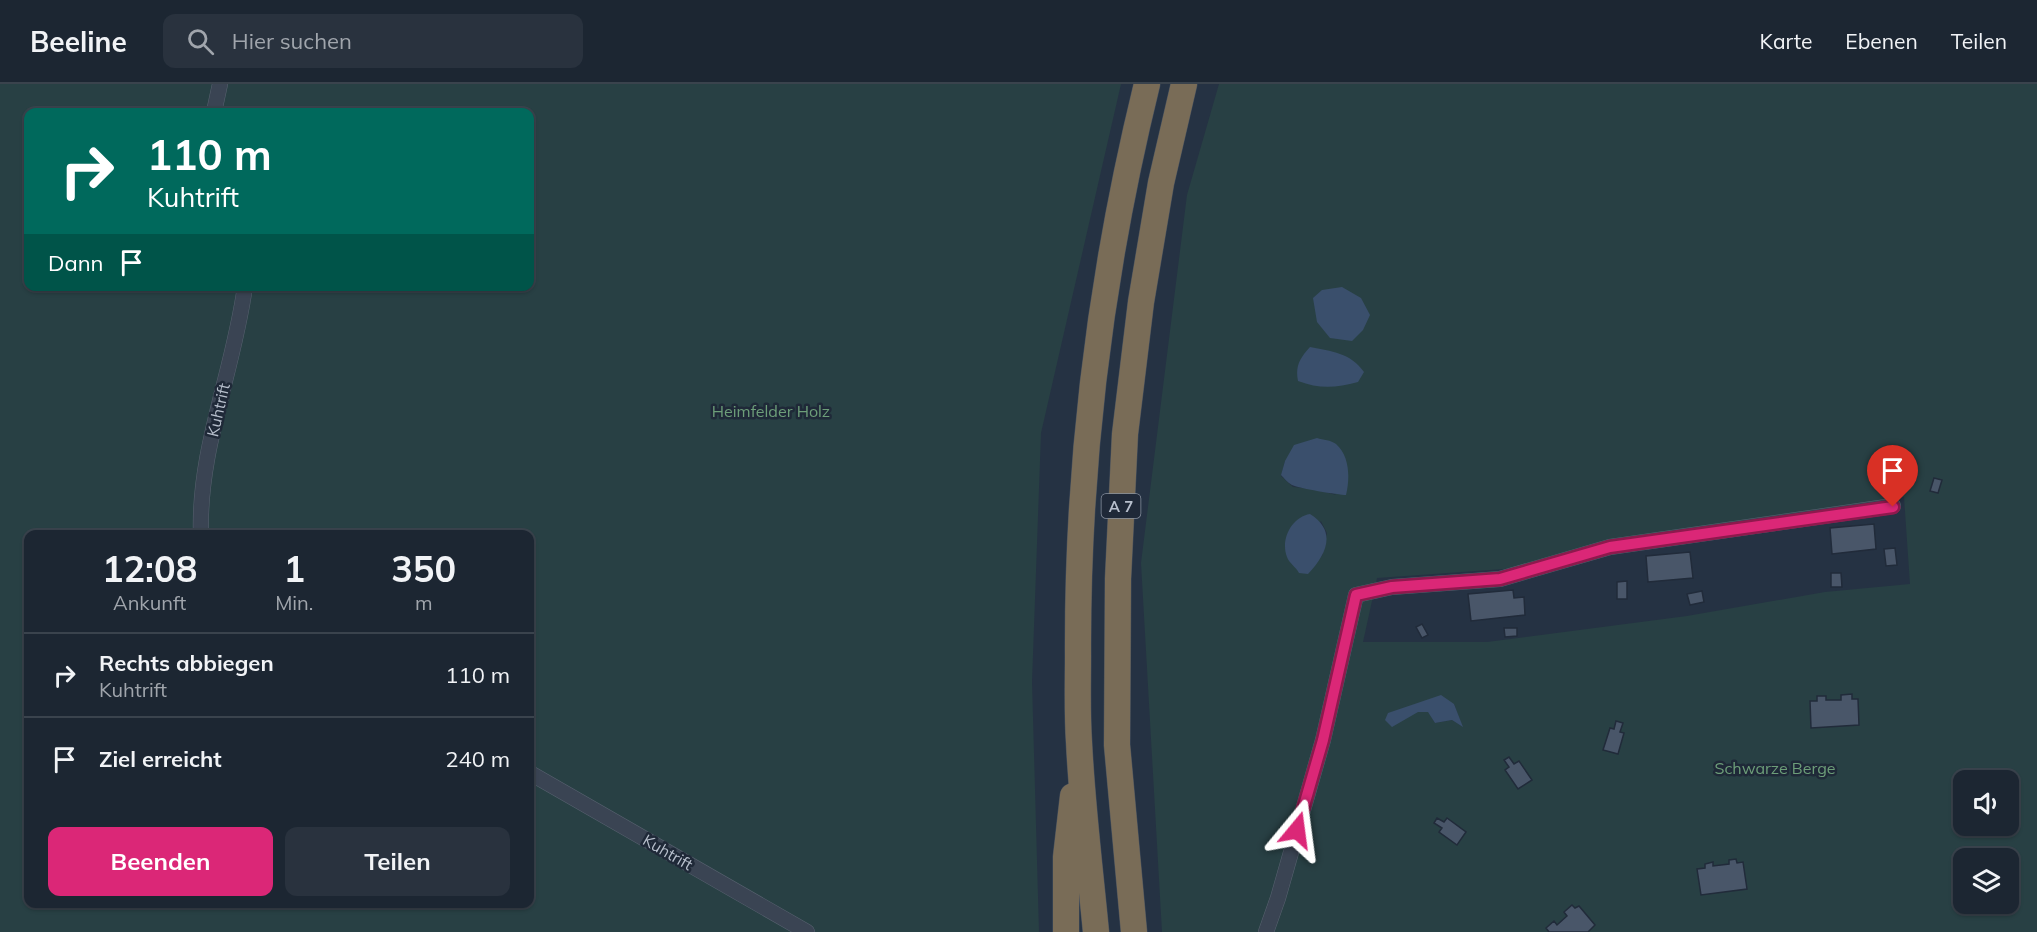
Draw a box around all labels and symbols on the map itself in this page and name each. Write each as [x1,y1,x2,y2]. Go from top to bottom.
street label: Kuhtrift [202,381,234,439]
park label: Heimfelder Holz [712,401,830,421]
pin [1867,445,1918,507]
road number: A 7 [1102,494,1140,518]
park label: Schwarze Berge [1714,758,1836,778]
position arrow [1265,798,1329,862]
street label: Kuhtrift [639,830,697,874]

